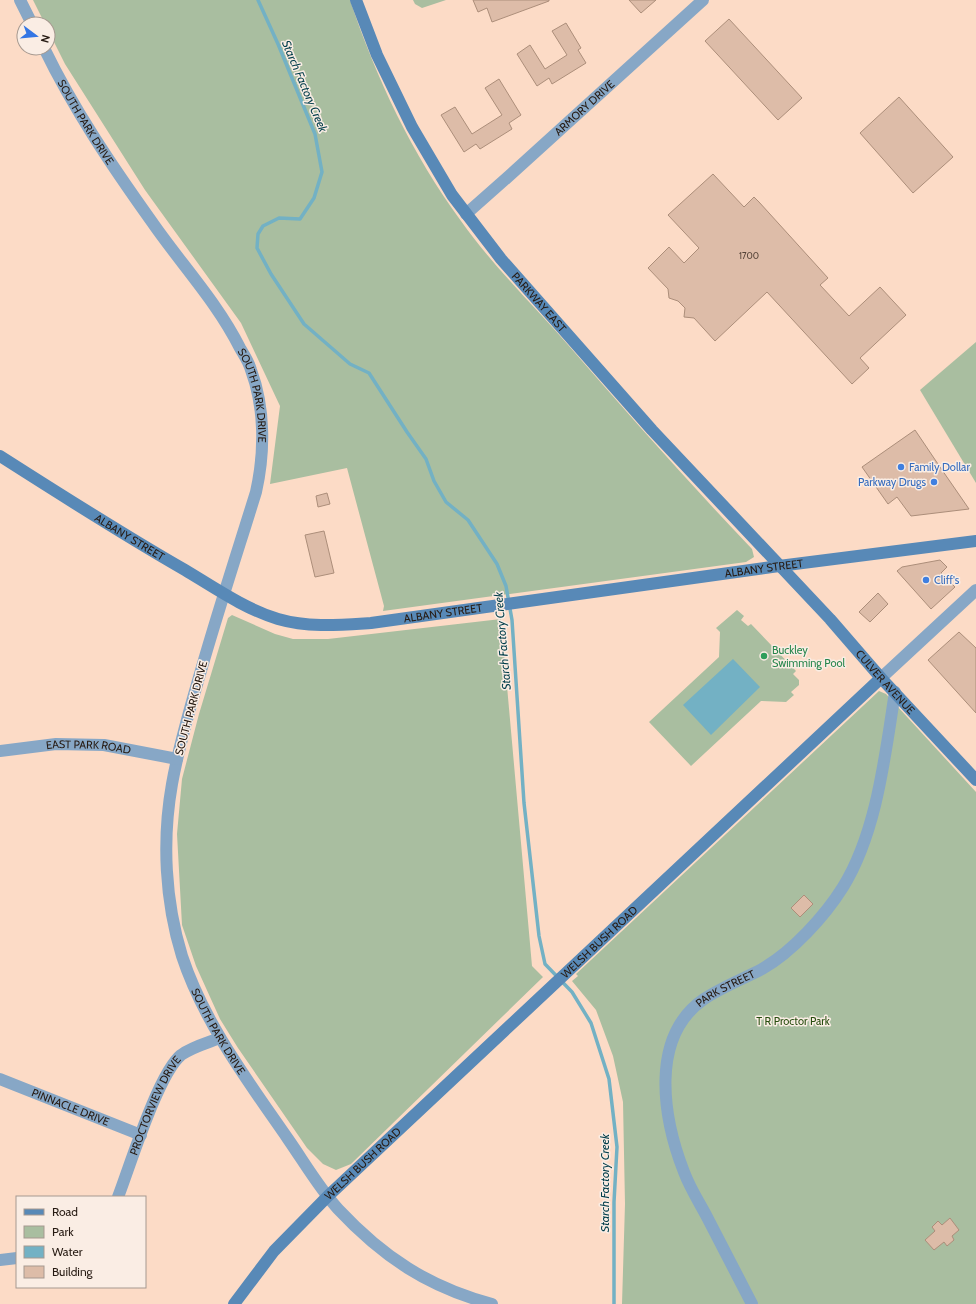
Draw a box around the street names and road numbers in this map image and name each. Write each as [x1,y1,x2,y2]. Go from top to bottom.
street label: SOUTH PARK DRIVE [54,77,117,167]
street label: ARMORY DRIVE [551,77,617,139]
street label: PARKWAY EAST [509,269,569,335]
street label: SOUTH PARK DRIVE [235,346,269,443]
street label: ALBANY STREET [92,511,167,564]
street label: ALBANY STREET [724,556,804,581]
street label: ALBANY STREET [403,601,483,625]
street label: CULVER AVENUE [853,647,918,717]
street label: SOUTH PARK DRIVE [172,659,210,757]
street label: EAST PARK ROAD [45,737,132,757]
street label: WELSH BUSH ROAD [558,903,640,981]
street label: PARK STREET [693,967,757,1010]
street label: SOUTH PARK DRIVE [188,986,249,1077]
street label: PROCTORVIEW DRIVE [127,1053,184,1157]
street label: PINNACLE DRIVE [30,1085,112,1129]
street label: WELSH BUSH ROAD [321,1124,404,1203]

